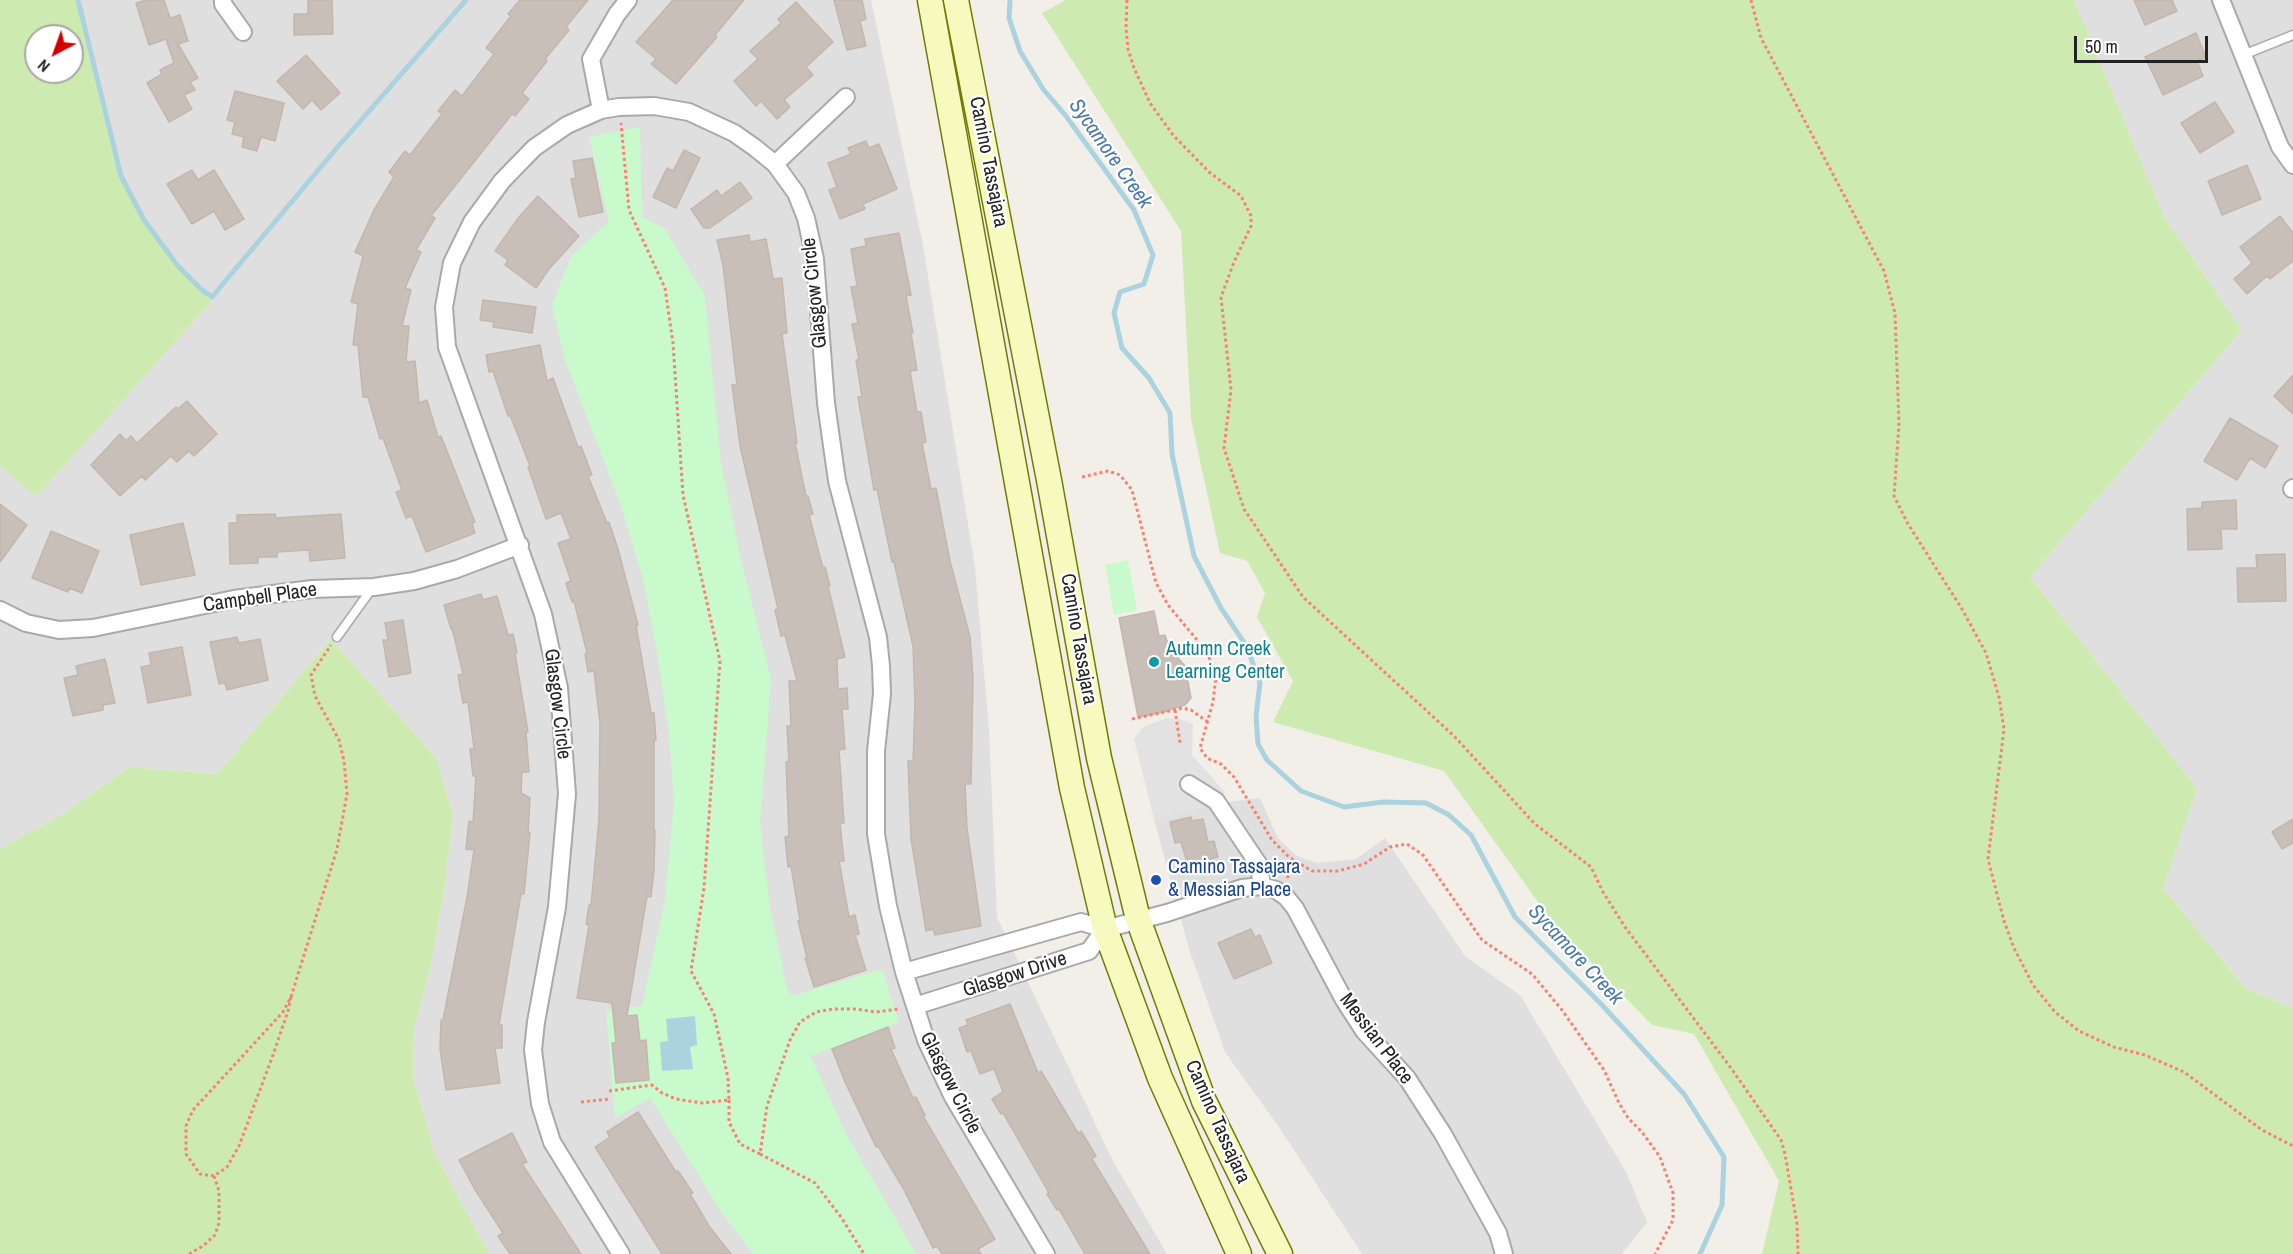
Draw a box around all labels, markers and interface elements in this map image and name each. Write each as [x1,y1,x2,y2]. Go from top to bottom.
north arrow [24,24,84,84]
scale bar [2077,24,2210,62]
text: 50 m [2085,34,2118,59]
text: N [33,55,54,77]
water label: Sycamore Creek [1063,94,1157,214]
street label: Camino Tassajara [964,95,1012,229]
street label: Glasgow Circle [797,236,833,350]
street label: Camino Tassajara [1055,572,1101,706]
street label: Campbell Place [201,578,319,618]
place label: Autumn Creek Learning Center [1166,638,1285,685]
street label: Glasgow Circle [538,647,576,761]
marker: Autumn Creek Learning Center [1147,655,1161,669]
place label: Camino Tassajara & Messian Place [1168,856,1300,903]
marker: Camino Tassajara & Messian Place [1149,873,1163,887]
water label: Sycamore Creek [1522,900,1628,1010]
street label: Glasgow Drive [960,947,1070,1003]
street label: Messian Place [1334,989,1418,1089]
street label: Glasgow Circle [914,1028,986,1138]
street label: Camino Tassajara [1179,1057,1255,1187]

